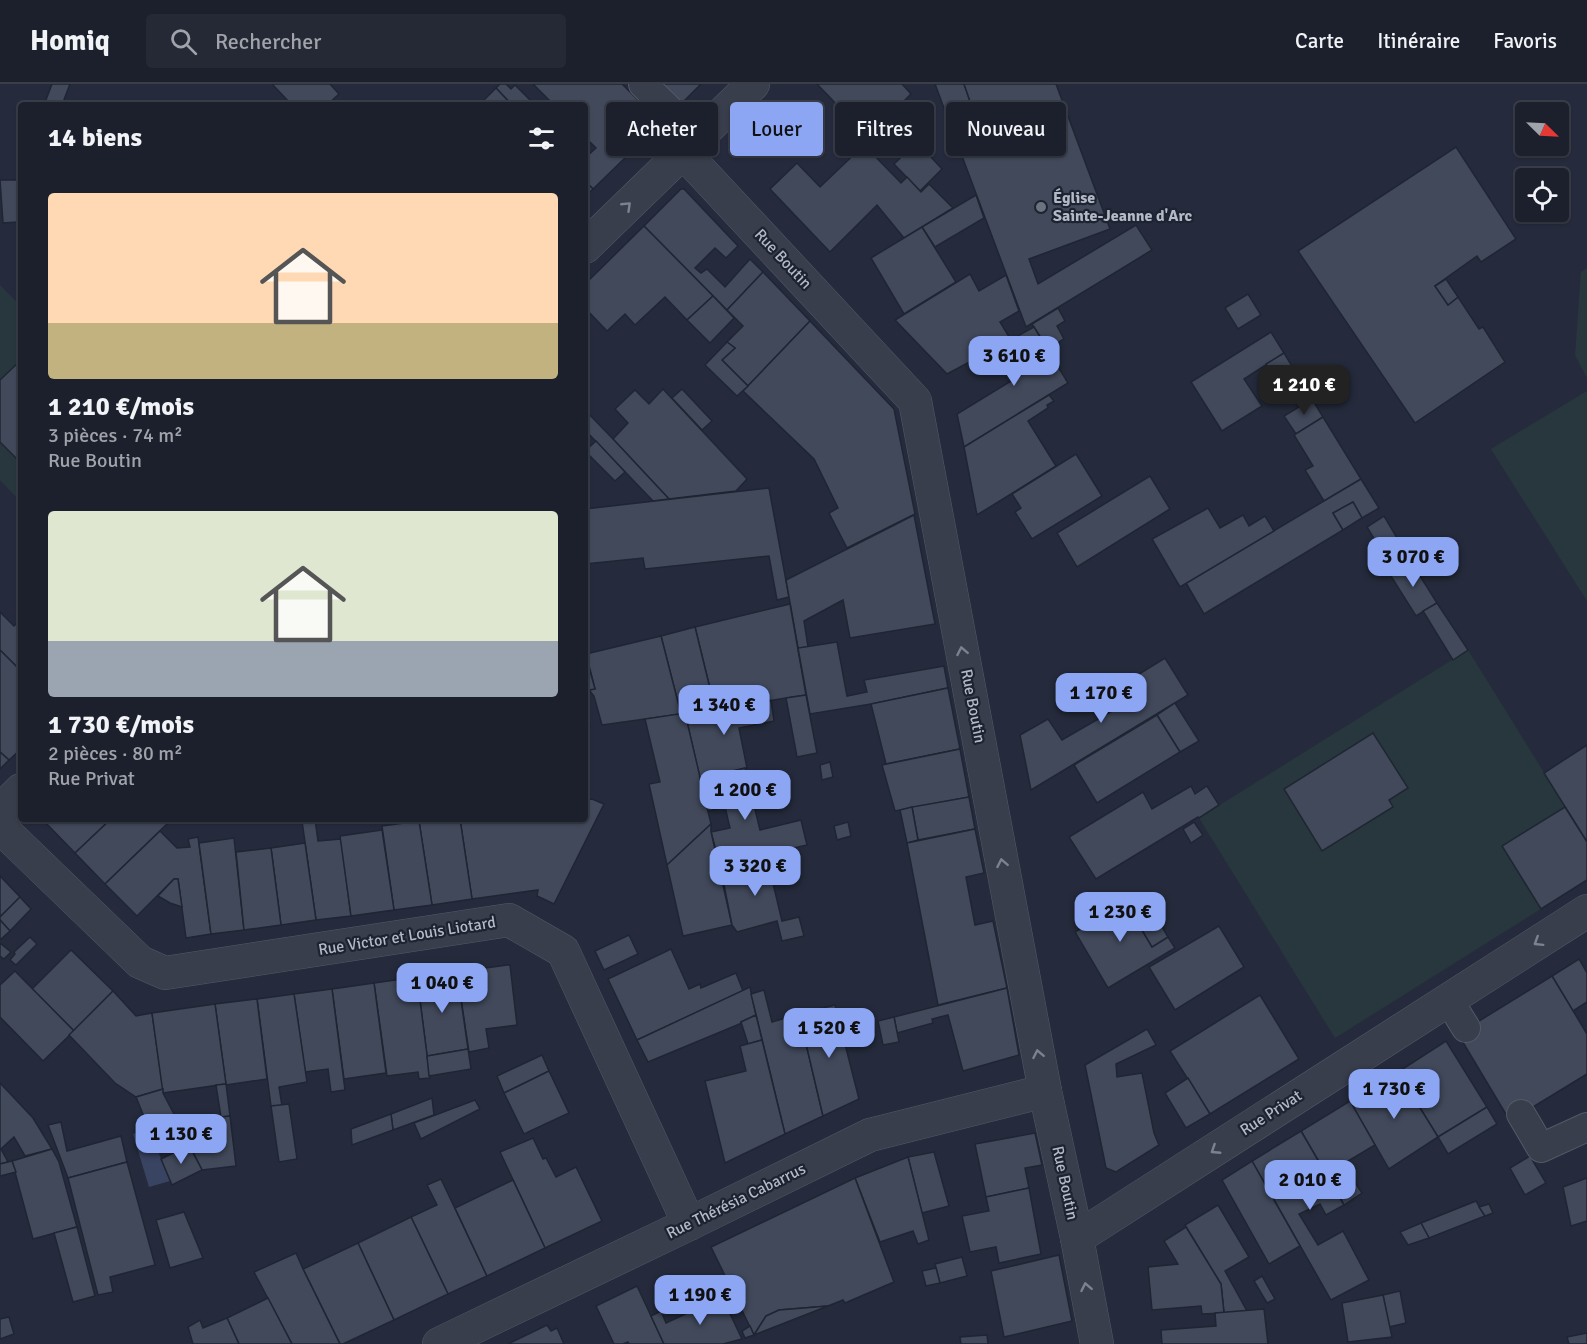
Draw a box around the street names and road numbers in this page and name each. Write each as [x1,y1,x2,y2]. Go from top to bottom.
street label: Rue Boutin [750,225,816,293]
street label: Rue Boutin [956,667,990,745]
street label: Rue Victor et Louis Liotard [317,912,497,960]
street label: Rue Privat [1236,1085,1306,1140]
street label: Rue Boutin [1047,1144,1083,1222]
street label: Rue Thérésia Cabarrus [663,1159,809,1243]

